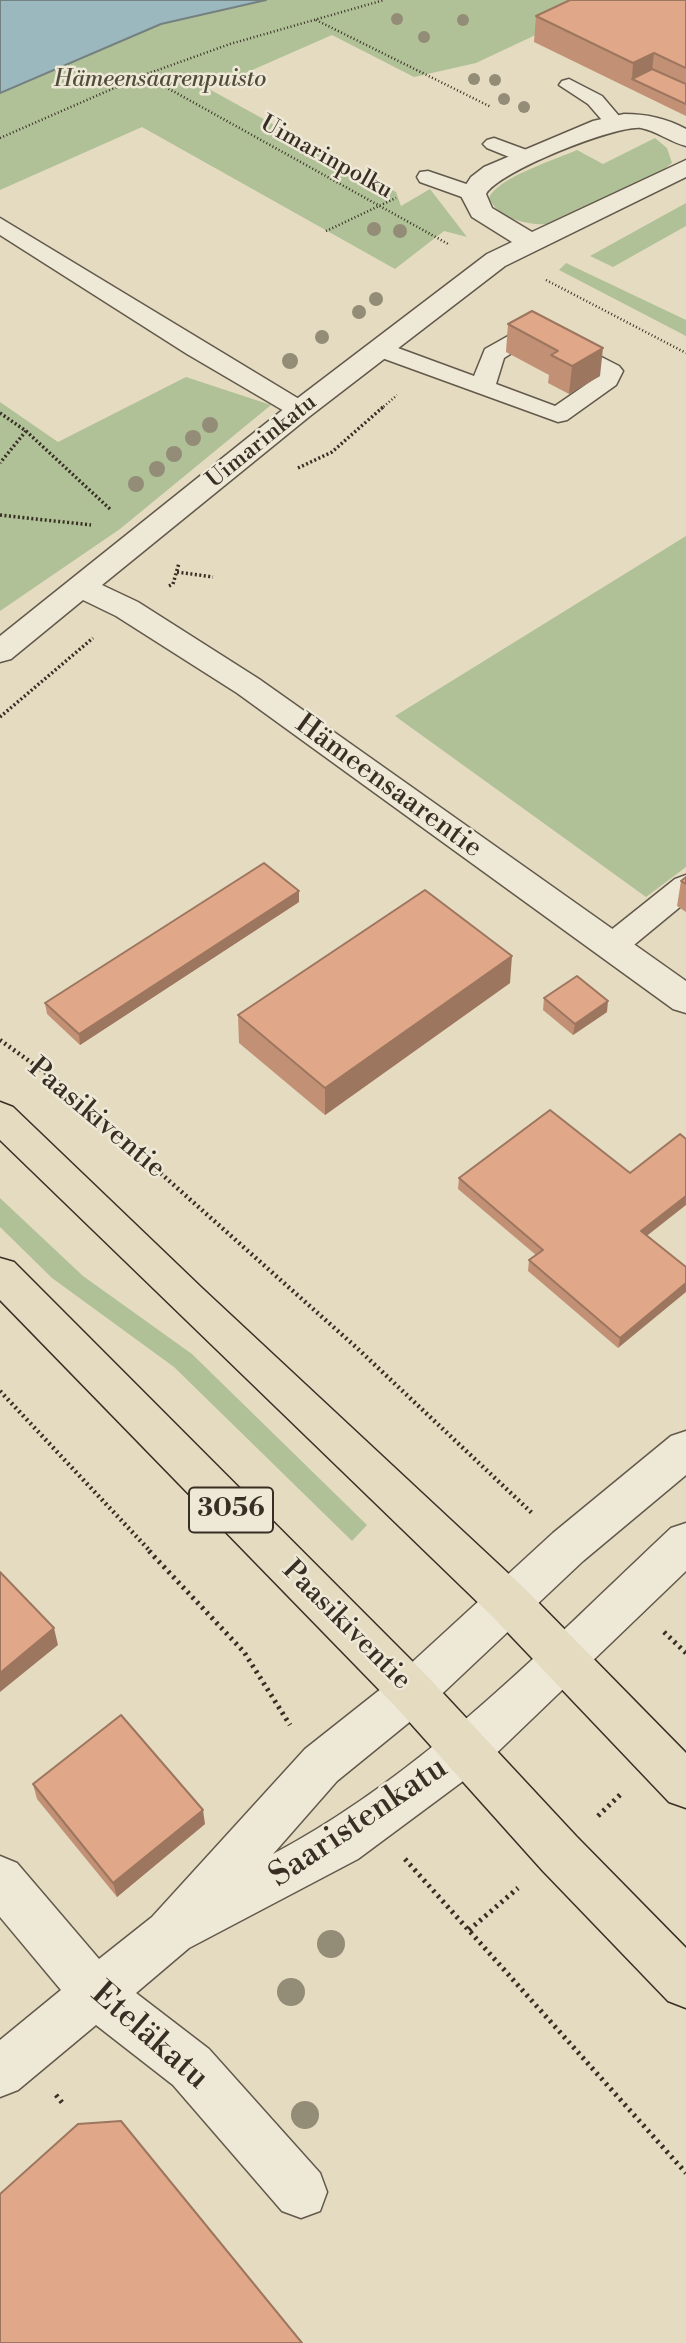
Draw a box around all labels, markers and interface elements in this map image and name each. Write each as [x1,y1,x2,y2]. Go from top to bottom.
park label: Hämeensaarenpuisto [54,66,266,94]
street label: Uimarinpolku [255,110,397,206]
street label: Uimarinkatu [201,389,323,495]
street label: Hämeensaarentie [288,708,488,866]
street label: Paasikiventie [20,1052,172,1186]
road number: 3056 [189,1488,273,1532]
street label: Paasikiventie [274,1554,418,1698]
street label: Saaristenkatu [263,1749,455,1897]
street label: Eteläkatu [82,1975,216,2099]

